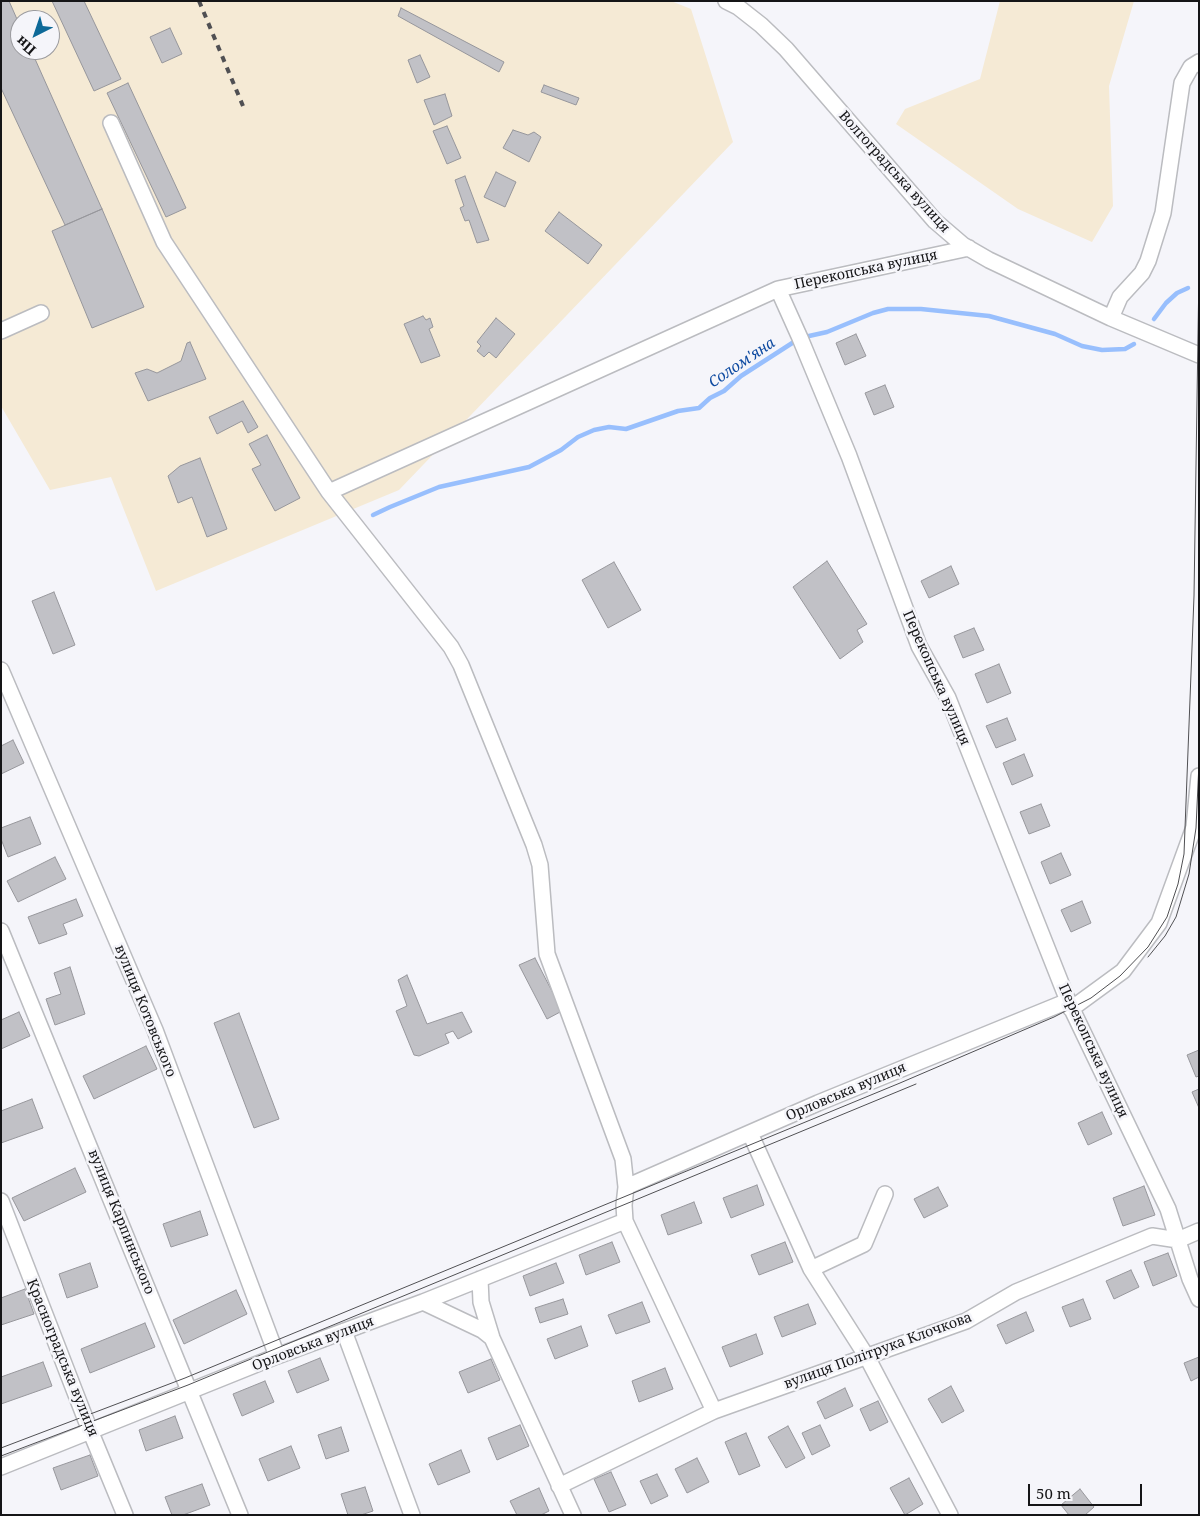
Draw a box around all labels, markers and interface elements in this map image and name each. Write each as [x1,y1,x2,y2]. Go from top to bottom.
north arrow [10,10,60,60]
text: Пн [11,32,40,60]
street label: Волгоградська вулиця [835,108,953,236]
street label: Перекопська вулиця [793,247,939,293]
water label: Солом'яна [705,334,779,392]
street label: Перекопська вулиця [899,608,973,748]
street label: вулиця Котовського [111,942,179,1080]
street label: Перекопська вулиця [1055,981,1131,1121]
street label: Орловська вулиця [783,1059,909,1125]
street label: вулиця Карпинського [84,1147,158,1297]
street label: Красноградська вулиця [23,1277,101,1439]
street label: вулиця Політрука Клочкова [782,1309,974,1393]
street label: Орловська вулиця [250,1313,376,1375]
scale bar [1030,1474,1144,1506]
text: 50 m [1036,1483,1071,1503]

